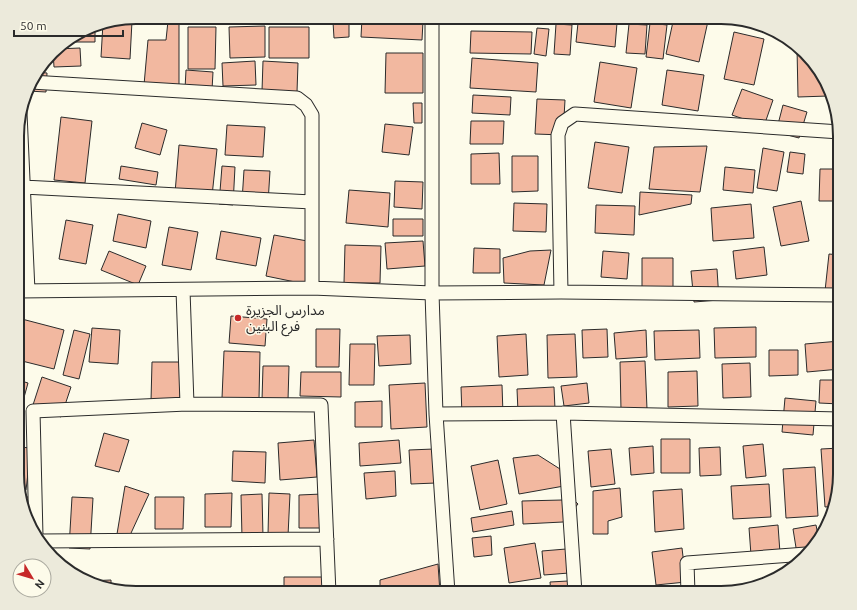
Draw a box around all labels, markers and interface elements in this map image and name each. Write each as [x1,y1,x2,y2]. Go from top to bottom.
scale bar [14,12,123,38]
text: 50 m [20,19,47,32]
place label: مدارس الجزيرة فرع البنين [246,302,325,337]
marker: مدارس الجزيرة فرع البنين [233,313,243,323]
north arrow [12,558,52,598]
text: N [33,577,47,591]

